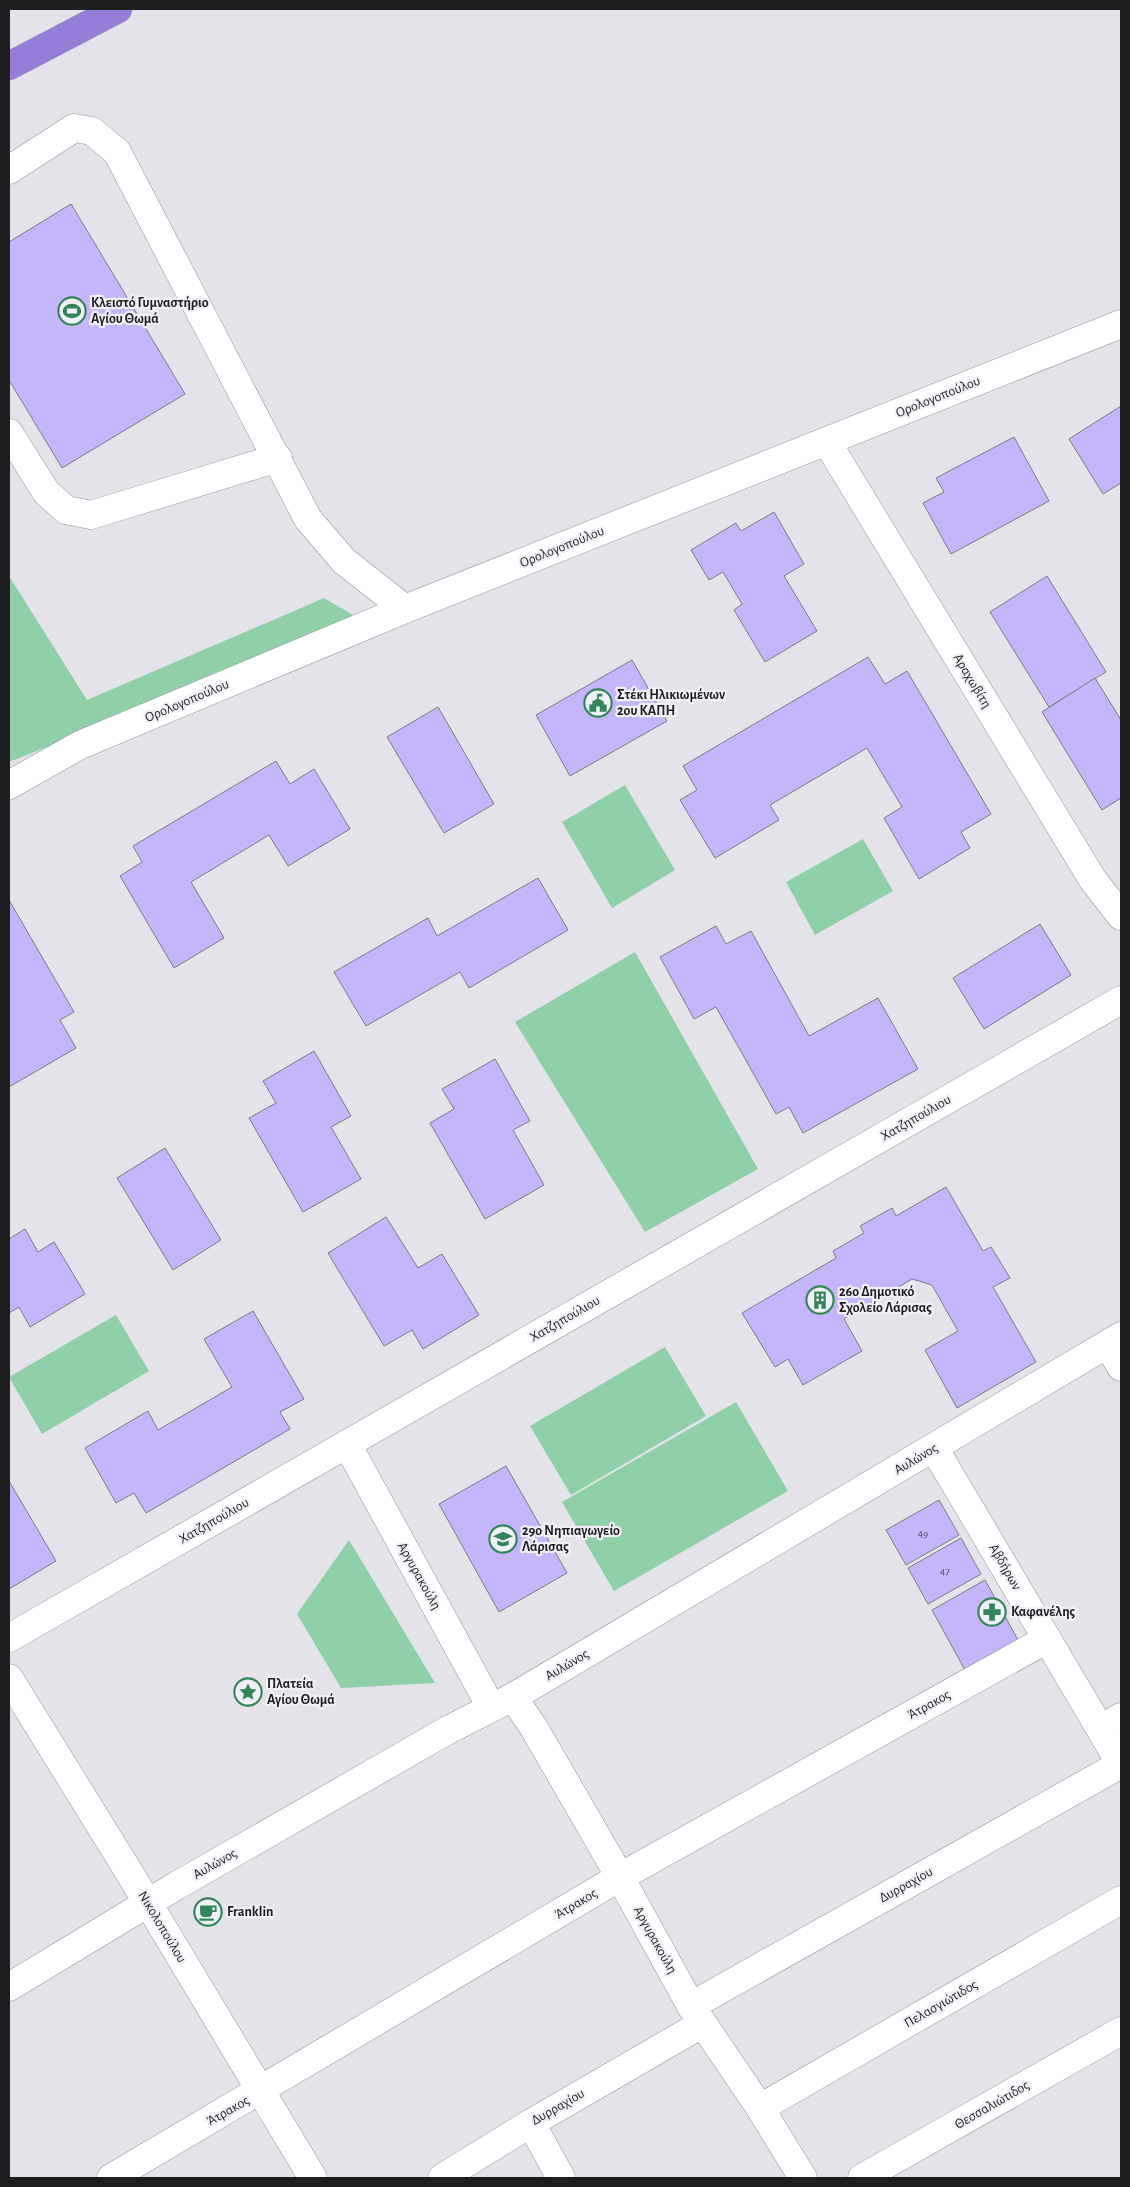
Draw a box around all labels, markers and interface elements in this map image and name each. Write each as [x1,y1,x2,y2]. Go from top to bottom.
sports icon: Κλειστό Γυμναστήριο Αγίου Θωμά [57,296,87,326]
place label: Κλειστό Γυμναστήριο Αγίου Θωμά [91,296,209,326]
street label: Ορολογοπούλου [894,374,982,420]
street label: Ορολογοπούλου [518,524,606,570]
street label: Αραχωβίτη [950,651,994,711]
street label: Ορολογοπούλου [143,677,231,725]
public building icon: Στέκι Ηλικιωμένων 2ου ΚΑΠΗ [583,688,613,718]
place label: Στέκι Ηλικιωμένων 2ου ΚΑΠΗ [617,688,725,718]
street label: Χατζηπούλιου [879,1092,953,1144]
building icon: 26ο Δημοτικό Σχολείο Λάρισας [805,1285,835,1315]
place label: 26ο Δημοτικό Σχολείο Λάρισας [839,1285,932,1315]
street label: Χατζηπούλιου [528,1293,602,1345]
street label: Αυλώνος [892,1440,941,1477]
street label: Χατζηπούλιου [177,1495,251,1547]
place label: 29ο Νηπιαγωγείο Λάρισας [522,1523,620,1554]
school or university icon: 29ο Νηπιαγωγείο Λάρισας [488,1524,518,1554]
house number: 49 [918,1528,928,1539]
street label: Αργυρακούλη [395,1540,443,1612]
street label: Αβδήρων [986,1541,1024,1593]
house number: 47 [940,1566,950,1577]
pharmacy icon: Καφανέλης [977,1597,1007,1627]
place label: Καφανέλης [1011,1605,1076,1619]
street label: Αυλώνος [543,1646,592,1683]
place label: Πλατεία Αγίου Θωμά [267,1676,335,1707]
place icon: Πλατεία Αγίου Θωμά [233,1677,263,1707]
street label: Άτρακος [905,1687,953,1722]
street label: Αυλώνος [191,1846,240,1882]
street label: Δυρραχίου [877,1865,935,1905]
street label: Άτρακος [552,1886,600,1922]
street label: Νικολοπούλου [135,1889,189,1965]
cafe icon: Franklin [193,1897,223,1927]
street label: Αργυρακούλη [631,1904,679,1976]
place label: Franklin [227,1905,274,1919]
street label: Πελασγιώτιδος [902,1977,980,2031]
street label: Θεσσαλιώτιδος [952,2078,1032,2132]
street label: Δυρραχίου [529,2086,587,2128]
street label: Άτρακος [204,2093,252,2129]

